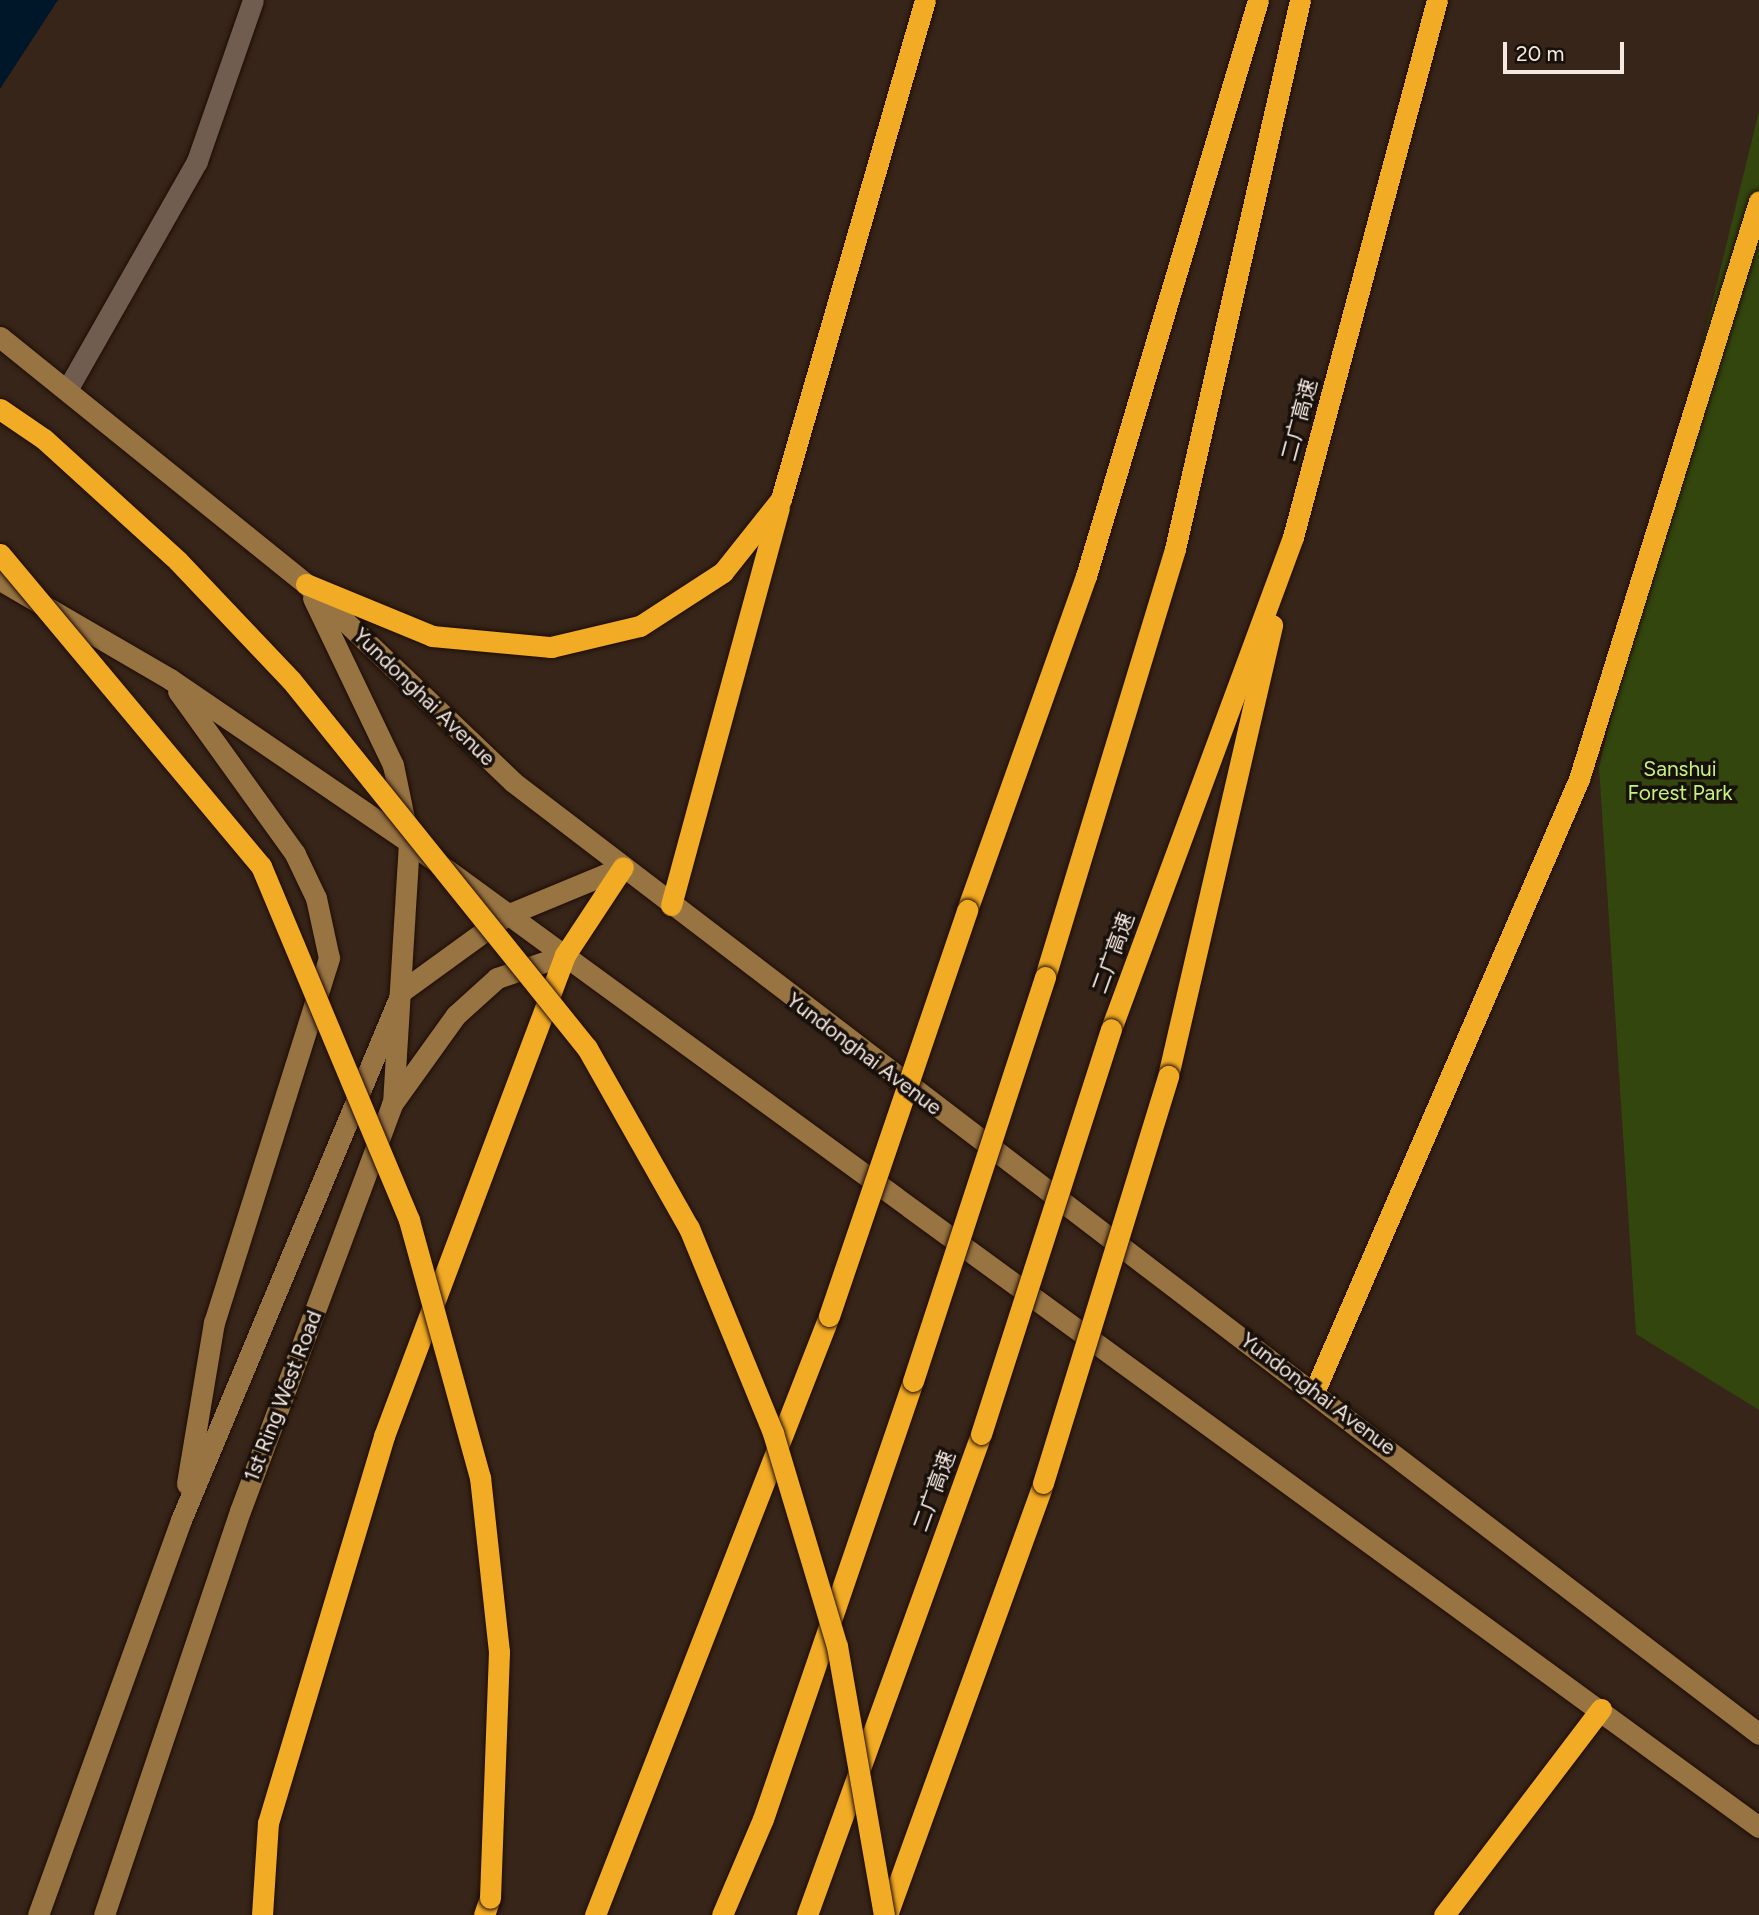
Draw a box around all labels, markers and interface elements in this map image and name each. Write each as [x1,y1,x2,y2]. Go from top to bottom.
scale bar [1507,28,1628,72]
text: 20 m [1516,41,1564,66]
street label: 二广高速 [1276,376,1322,464]
street label: Yundonghai Avenue [348,623,500,771]
park label: Sanshui Forest Park [1628,756,1732,806]
street label: 二广高速 [1087,909,1139,997]
street label: Yundonghai Avenue [782,987,946,1121]
street label: 1st Ring West Road [239,1307,327,1485]
street label: Yundonghai Avenue [1236,1327,1400,1461]
street label: 二广高速 [908,1447,960,1535]

